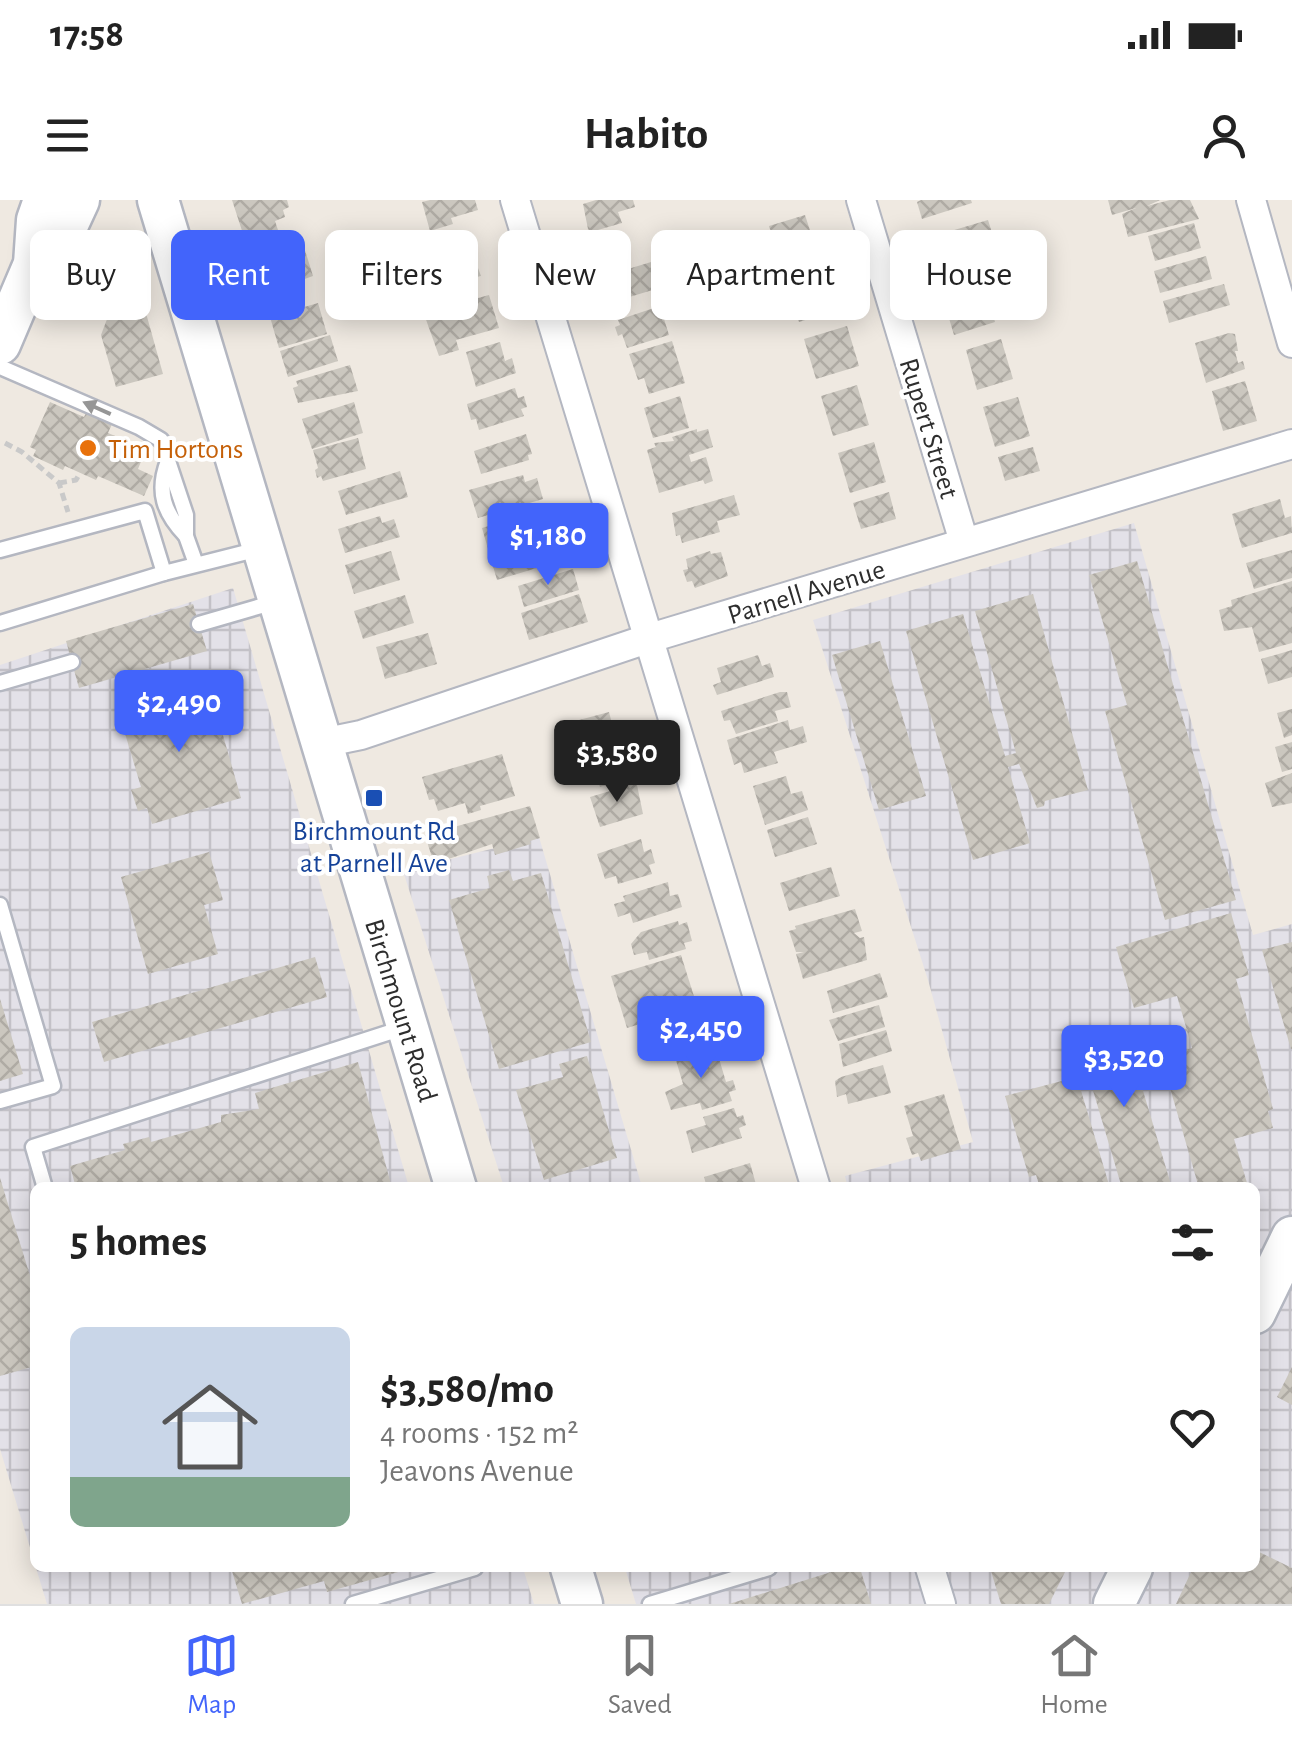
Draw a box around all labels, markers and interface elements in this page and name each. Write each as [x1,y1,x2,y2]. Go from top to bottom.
text: 17:58 [50,16,124,54]
icon: menu [40,108,95,163]
icon: person [1197,108,1252,163]
text: Habito [584,112,708,157]
chip: Buy [30,230,151,320]
chip: Rent [171,230,305,320]
chip: Filters [325,230,478,320]
chip: New [498,230,631,320]
chip: Apartment [651,230,870,320]
chip: House [890,230,1047,320]
street label: Rupert Street [894,355,963,502]
one-way arrow [82,400,112,416]
place label: Tim Hortons [108,436,243,464]
marker: Tim Hortons [77,437,99,459]
pin: $1,180 [467,503,629,588]
text: $1,180 [509,519,587,551]
street label: Parnell Avenue [725,556,889,630]
pin: $2,490 [98,670,260,755]
text: $2,490 [136,686,222,718]
pin: $3,580 [536,720,698,805]
text: $3,580 [576,736,658,768]
marker: Birchmount Rd at Parnell Ave [363,787,385,809]
place label: Birchmount Rd at Parnell Ave [292,818,456,878]
street label: Birchmount Road [359,916,441,1105]
pin: $2,450 [620,996,782,1081]
text: $2,450 [659,1012,743,1044]
pin: $3,520 [1043,1025,1205,1110]
text: $3,520 [1083,1041,1165,1073]
icon: filters [1165,1215,1220,1270]
text: 5 homes [70,1221,207,1263]
icon: home [150,1367,270,1487]
text: $3,580/mo [380,1368,554,1410]
icon: heart [1165,1400,1220,1455]
text: 4 rooms · 152 m² [380,1417,578,1449]
text: Jeavons Avenue [380,1455,574,1487]
tab: Map [184,1628,239,1722]
tab: Saved [608,1628,672,1722]
tab: Home [1040,1628,1108,1722]

